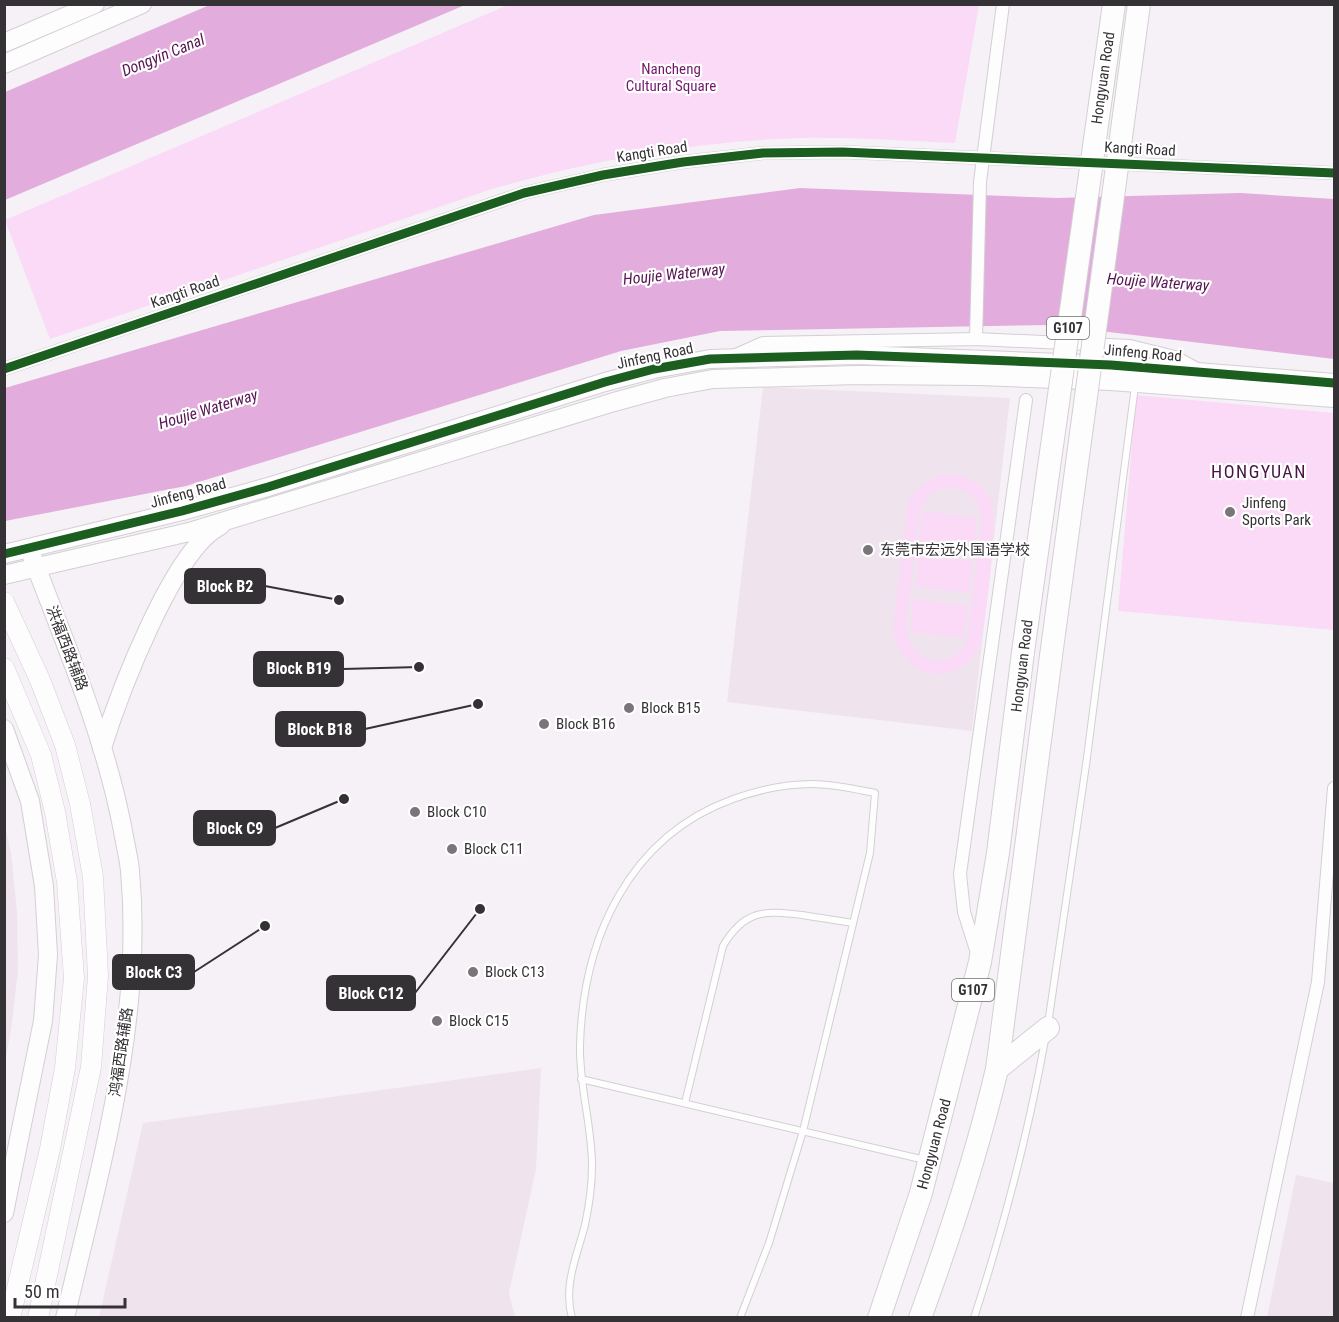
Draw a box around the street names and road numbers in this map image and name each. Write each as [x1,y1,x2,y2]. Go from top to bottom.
street label: Hongyuan Road [1088,31,1118,125]
street label: Kangti Road [615,138,689,166]
street label: Kangti Road [1104,138,1176,160]
street label: Kangti Road [148,272,222,312]
road number: G107 [1047,317,1089,339]
street label: Jinfeng Road [615,339,695,373]
street label: Jinfeng Road [1103,341,1183,365]
street label: Jinfeng Road [148,474,228,512]
street label: 洪福西路辅路 [42,603,92,693]
street label: Hongyuan Road [1007,619,1037,713]
road number: G107 [952,979,994,1001]
street label: 鸿福西路辅路 [106,1006,136,1098]
street label: Hongyuan Road [913,1097,955,1191]

